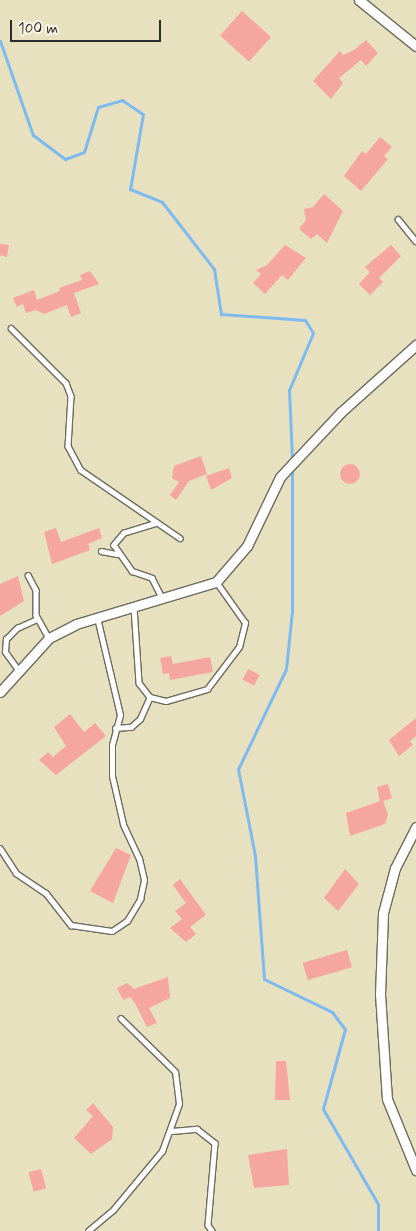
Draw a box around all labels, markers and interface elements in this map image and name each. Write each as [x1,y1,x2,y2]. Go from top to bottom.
scale bar [12,10,164,42]
text: 100 m [18,19,58,39]

